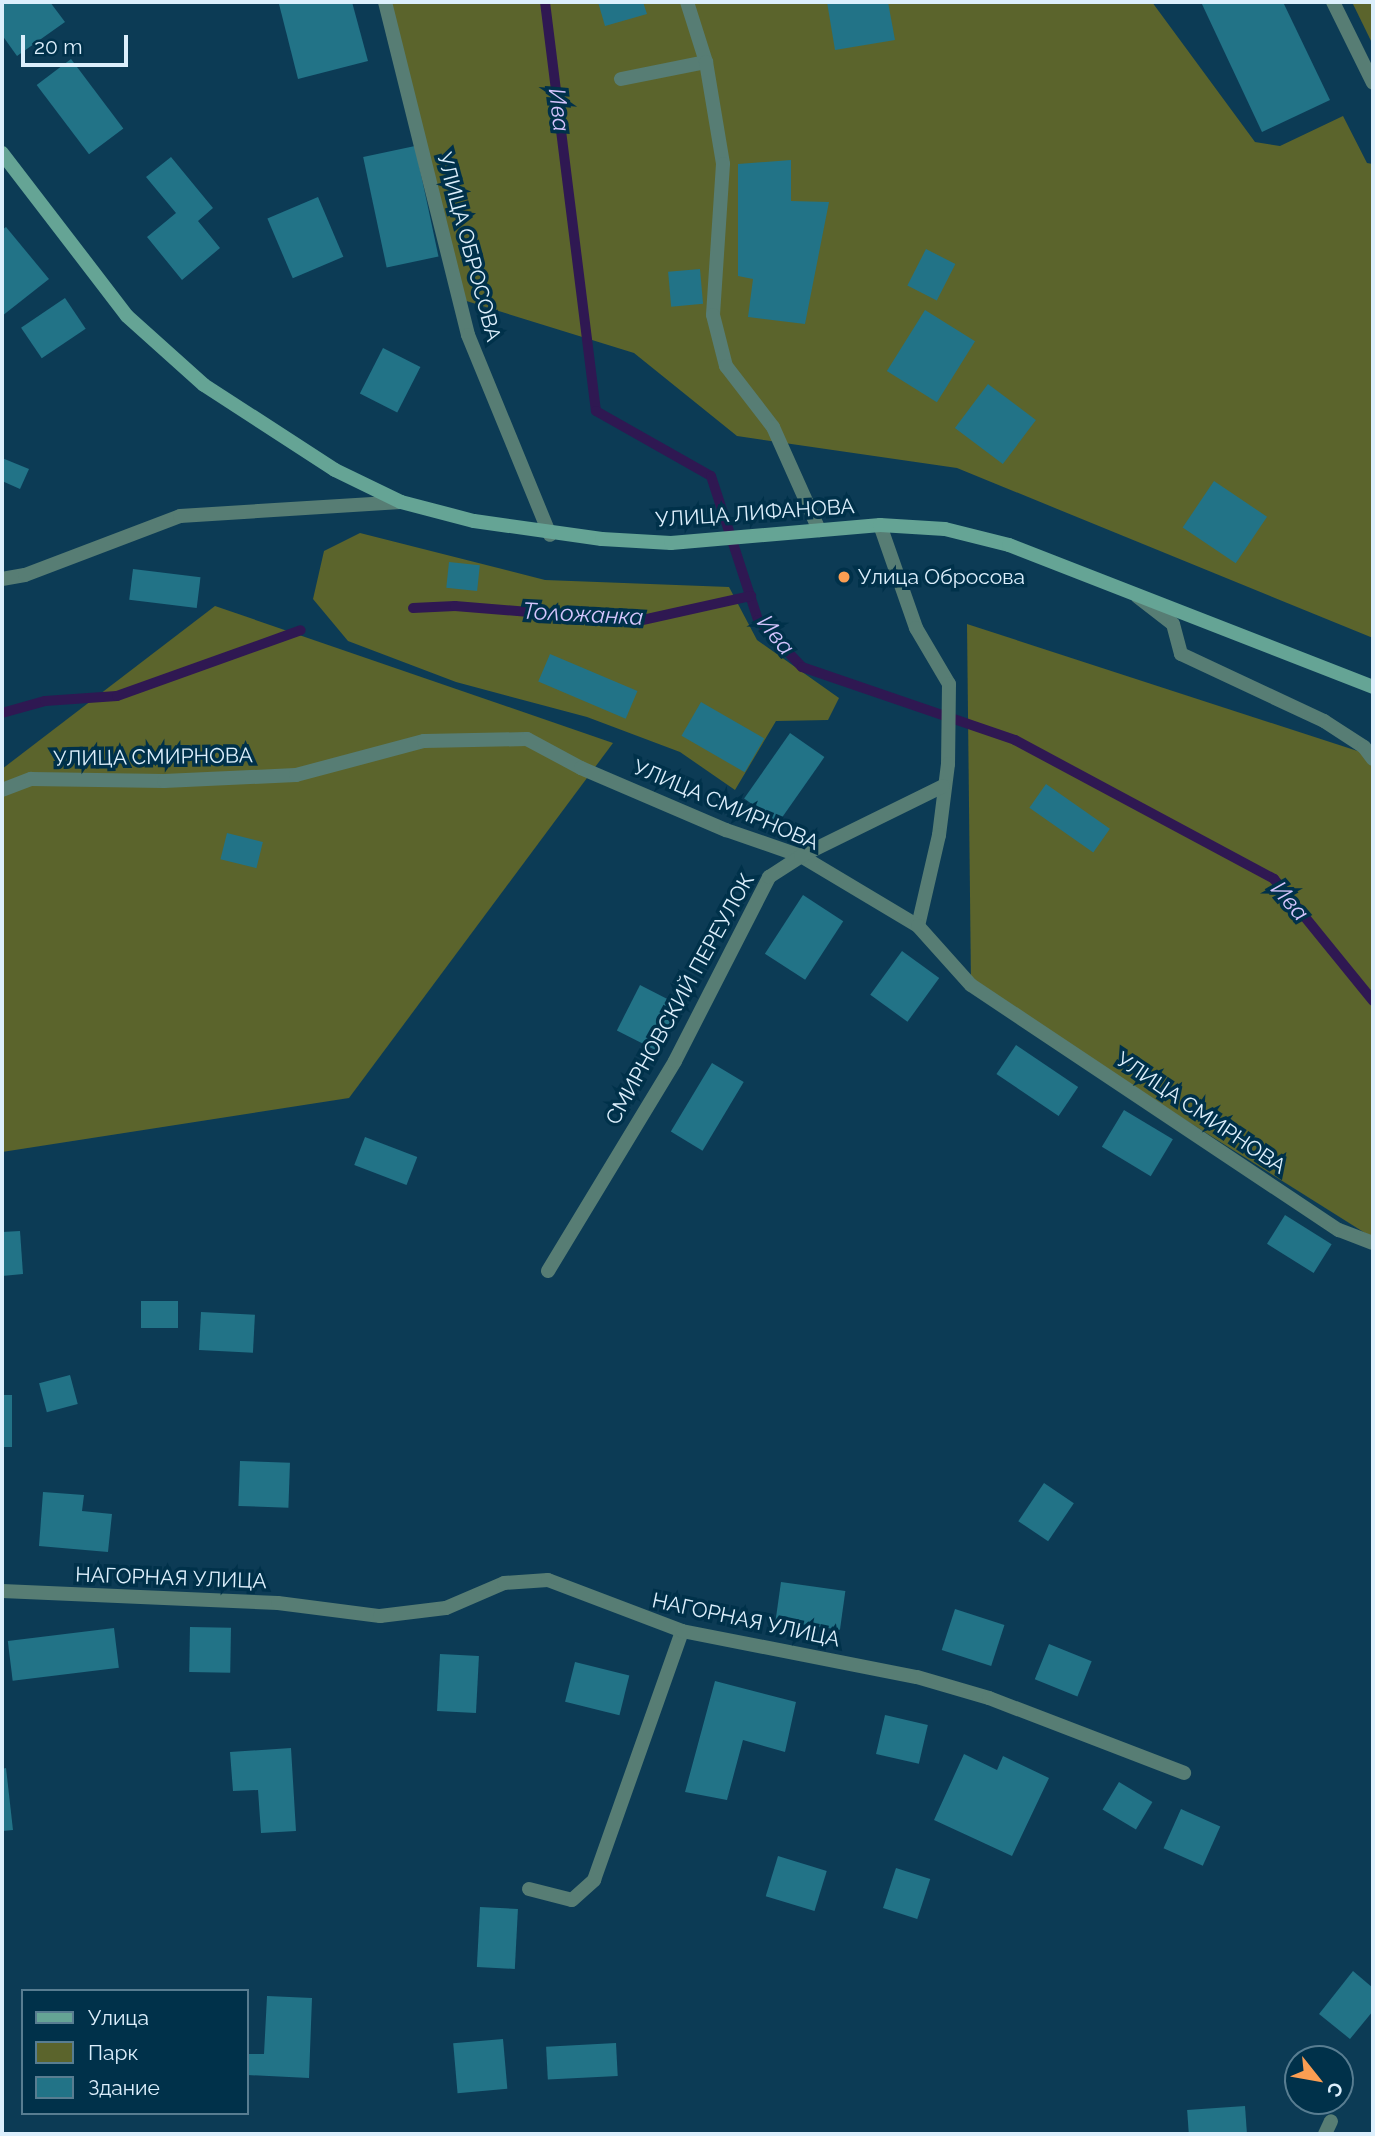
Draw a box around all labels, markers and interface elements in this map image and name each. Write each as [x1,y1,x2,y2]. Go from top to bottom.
scale bar [24,21,131,65]
text: 20 m [34,34,82,59]
water label: Ива [543,87,575,133]
street label: УЛИЦА ОБРОСОВА [432,149,506,345]
street label: УЛИЦА ЛИФАНОВА [654,493,856,533]
place label: Улица Обросова [858,564,1025,590]
marker: Улица Обросова [836,569,852,585]
water label: Толожанка [522,597,644,631]
water label: Ива [752,609,800,661]
street label: УЛИЦА СМИРНОВА [53,743,253,771]
street label: УЛИЦА СМИРНОВА [629,754,823,856]
street label: СМИРНОВСКИЙ ПЕРЕУЛОК [600,869,760,1129]
water label: Ива [1265,876,1315,926]
street label: УЛИЦА СМИРНОВА [1111,1047,1291,1179]
street label: НАГОРНАЯ УЛИЦА [75,1562,267,1594]
street label: НАГОРНАЯ УЛИЦА [650,1588,842,1652]
legend [21,1989,248,2115]
text: Улица [88,2005,149,2030]
text: Парк [88,2040,138,2065]
north arrow [1284,2045,1354,2115]
text: Здание [88,2075,160,2100]
text: С [1323,2079,1348,2101]

